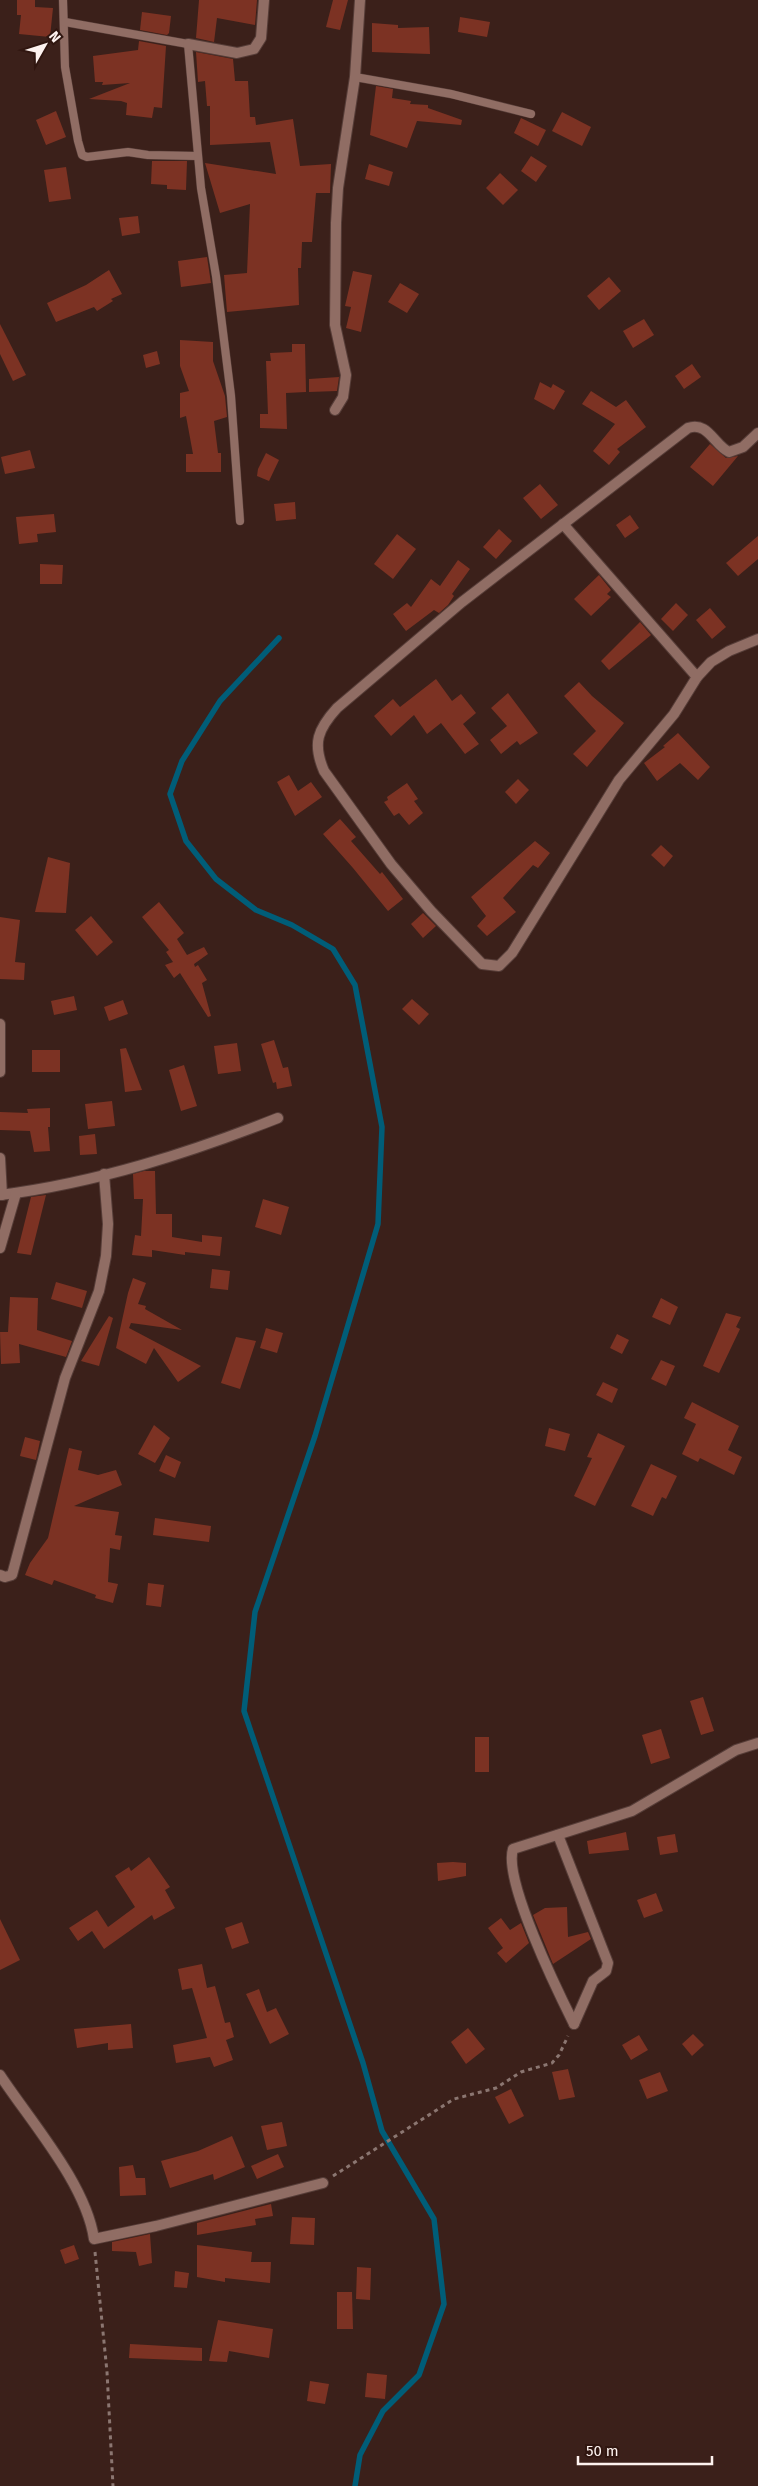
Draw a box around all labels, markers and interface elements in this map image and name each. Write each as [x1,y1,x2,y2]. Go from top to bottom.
north arrow [20,20,70,70]
text: N [45,28,64,46]
scale bar [578,2434,712,2466]
text: 50 m [586,2442,619,2460]

